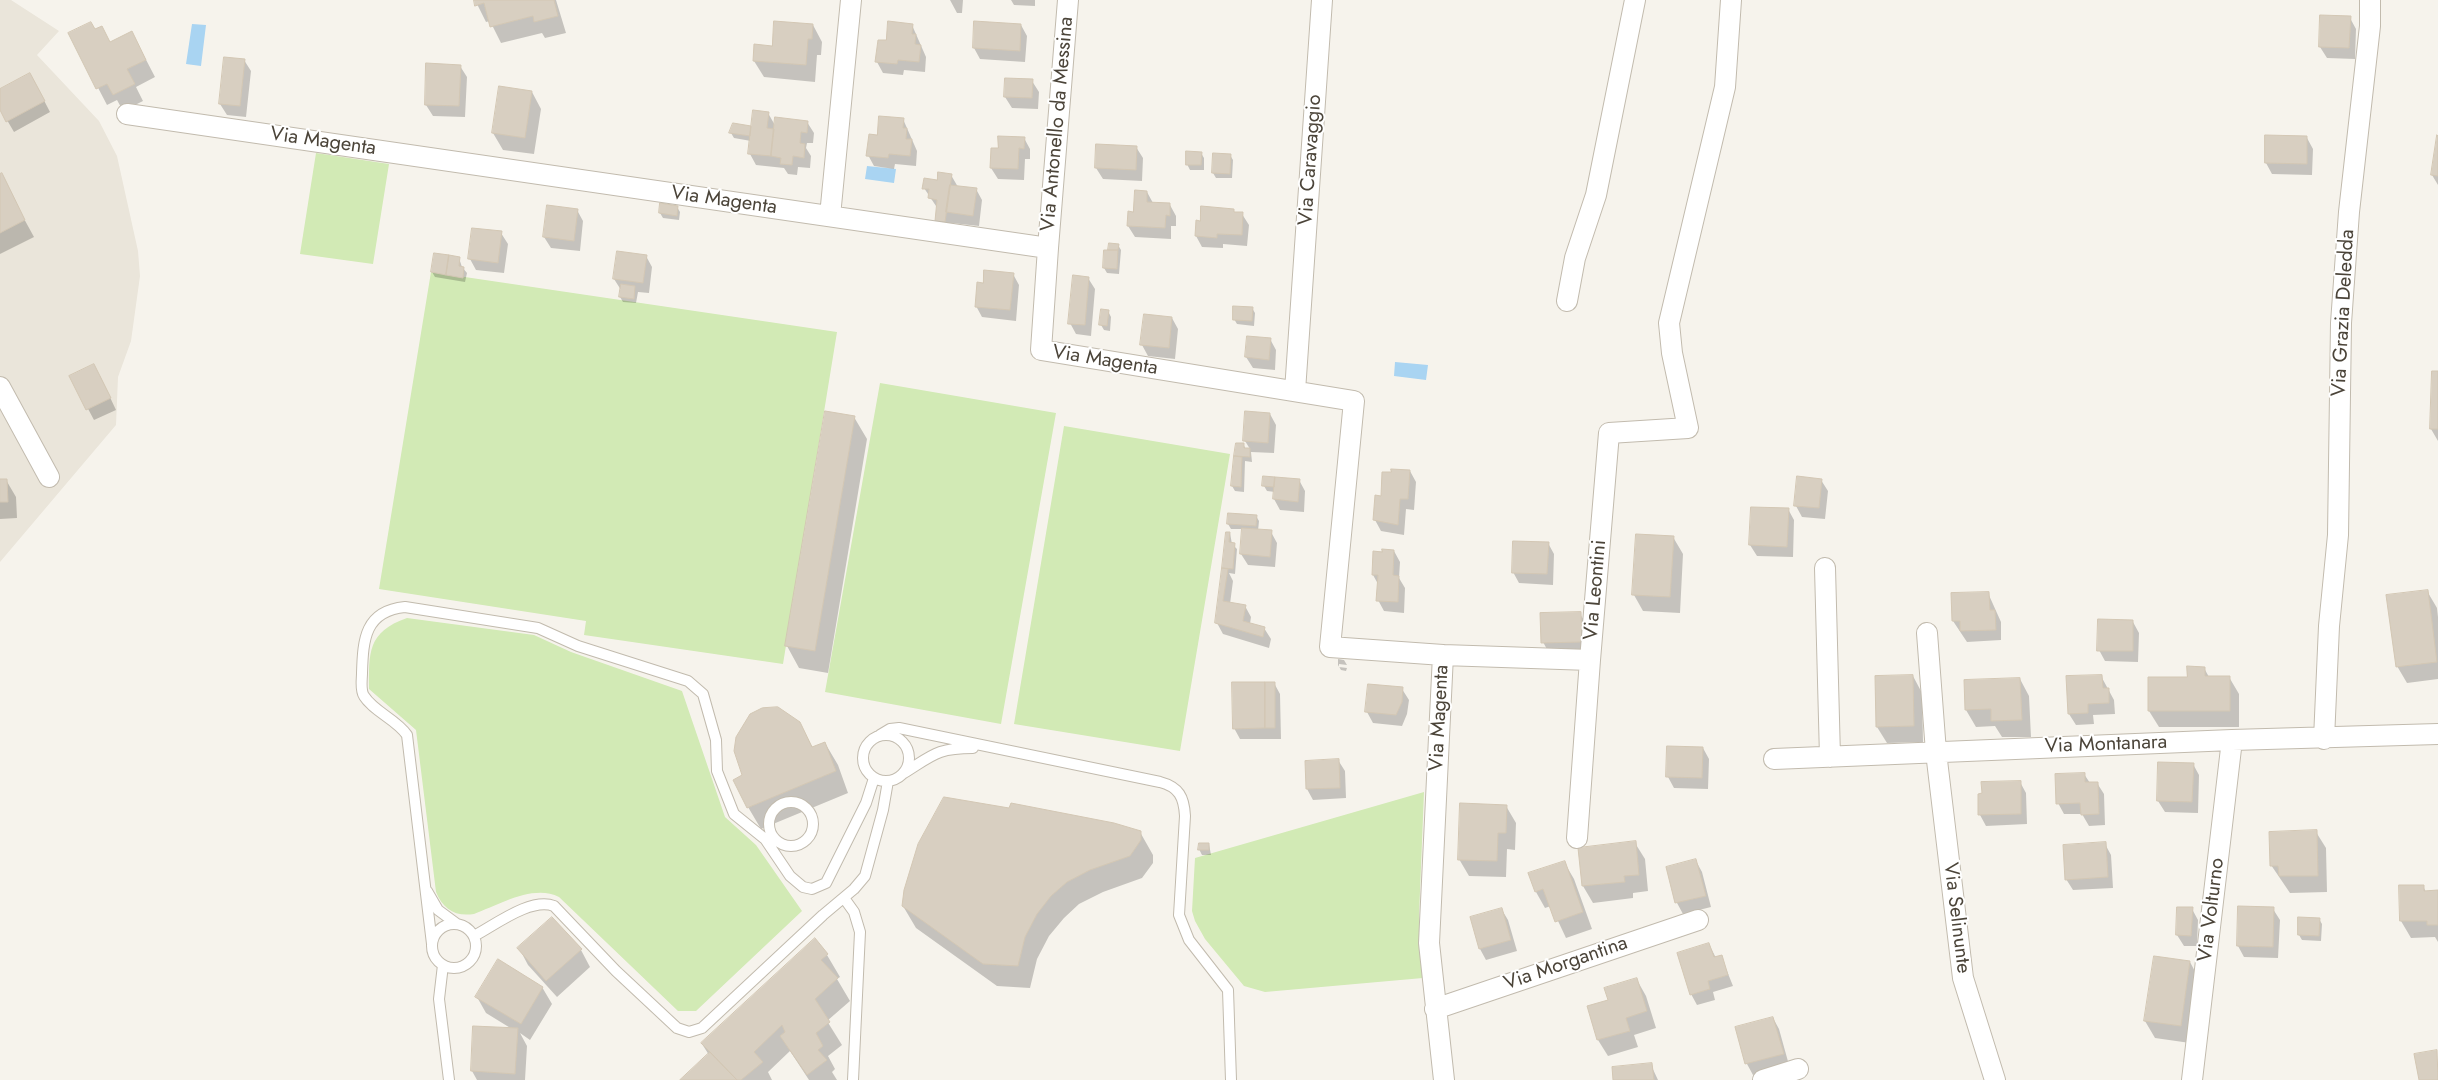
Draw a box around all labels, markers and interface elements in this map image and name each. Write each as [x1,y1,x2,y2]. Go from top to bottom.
street label: Via Antonello da Messina [1037,16,1079,232]
street label: Via Caravaggio [1294,94,1328,226]
street label: Via Magenta [269,123,377,161]
street label: Via Magenta [670,182,778,220]
street label: Via Grazia Deledda [2328,229,2360,397]
street label: Via Magenta [1051,341,1159,381]
street label: Via Leontini [1580,539,1612,641]
street label: Via Magenta [1425,664,1455,772]
street label: Via Montanara [2044,731,2168,759]
street label: Via Volturno [2194,857,2230,963]
street label: Via Selinunte [1937,861,1975,975]
street label: Via Morgantina [1501,932,1631,996]

